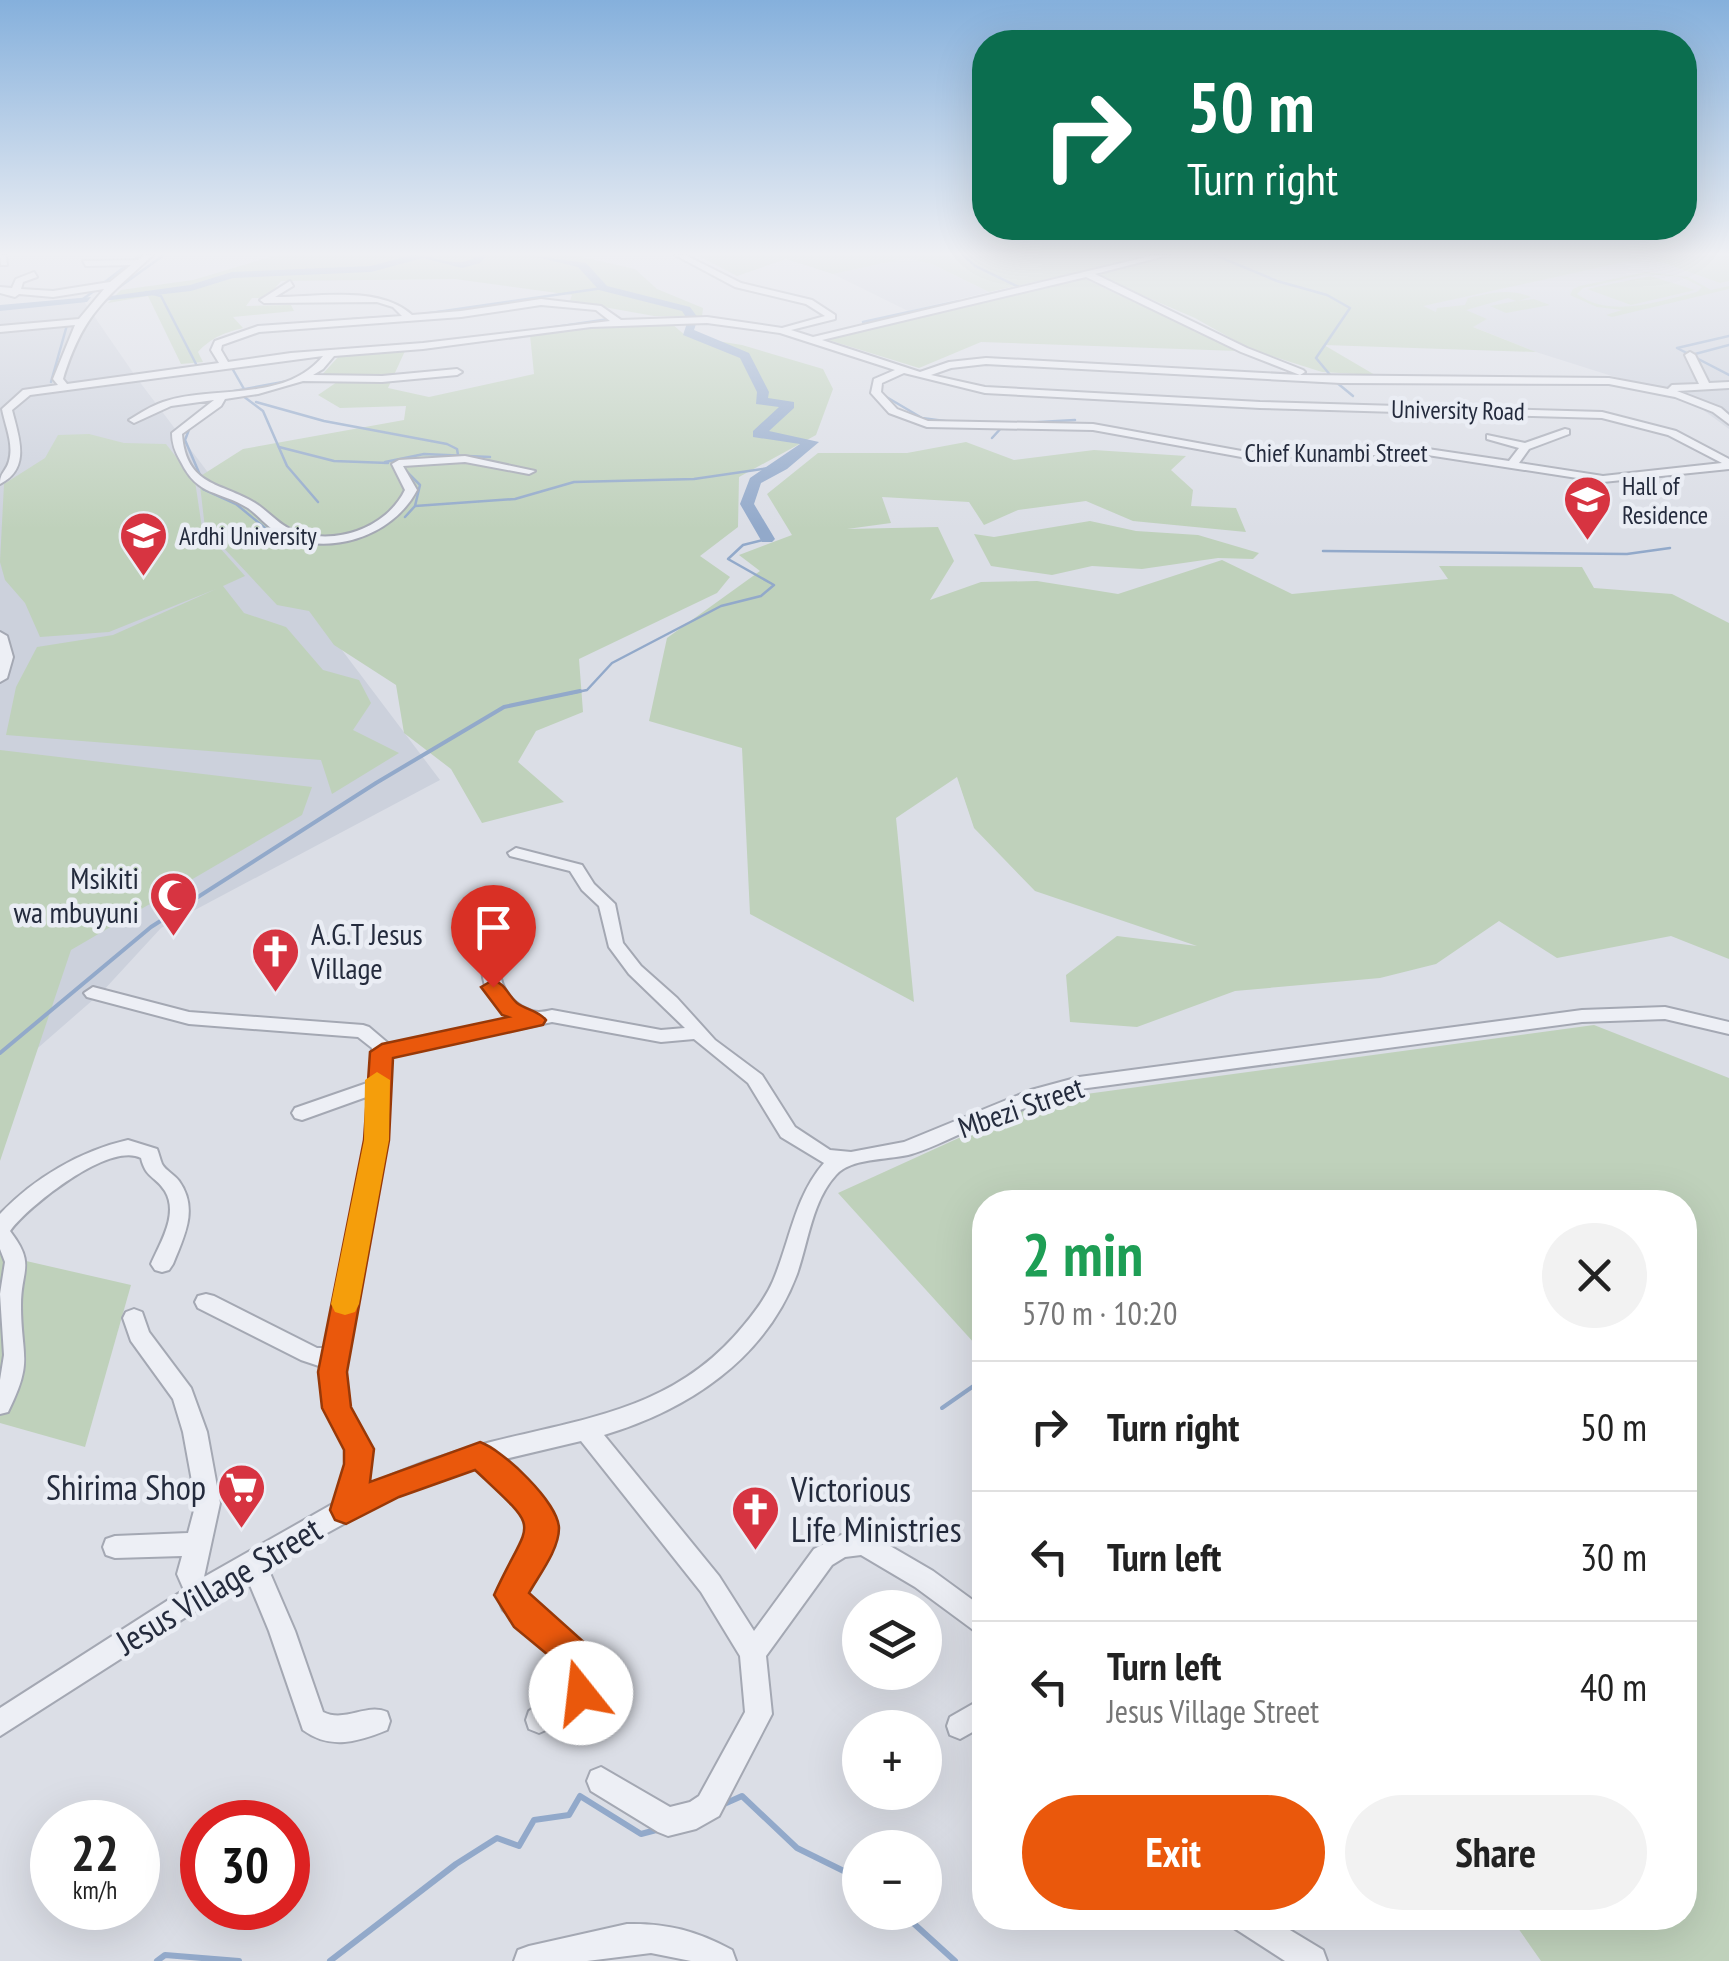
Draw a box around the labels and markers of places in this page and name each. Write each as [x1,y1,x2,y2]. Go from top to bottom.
place label: Hall of Residence [1622,470,1708,531]
school or university icon: Hall of Residence [1561,474,1613,542]
school or university icon: Ardhi University [118,510,170,578]
place label: Ardhi University [179,520,317,552]
place label: Msikiti wa mbuyuni [13,858,139,931]
mosque icon: Msikiti wa mbuyuni [148,870,200,938]
pin [451,885,536,988]
place label: A.G.T Jesus Village [310,914,423,987]
church icon: A.G.T Jesus Village [250,926,302,994]
supermarket icon: Shirima Shop [215,1462,267,1530]
place label: Shirima Shop [46,1464,206,1510]
place label: Victorious Life Ministries [790,1466,962,1552]
church icon: Victorious Life Ministries [730,1484,782,1552]

